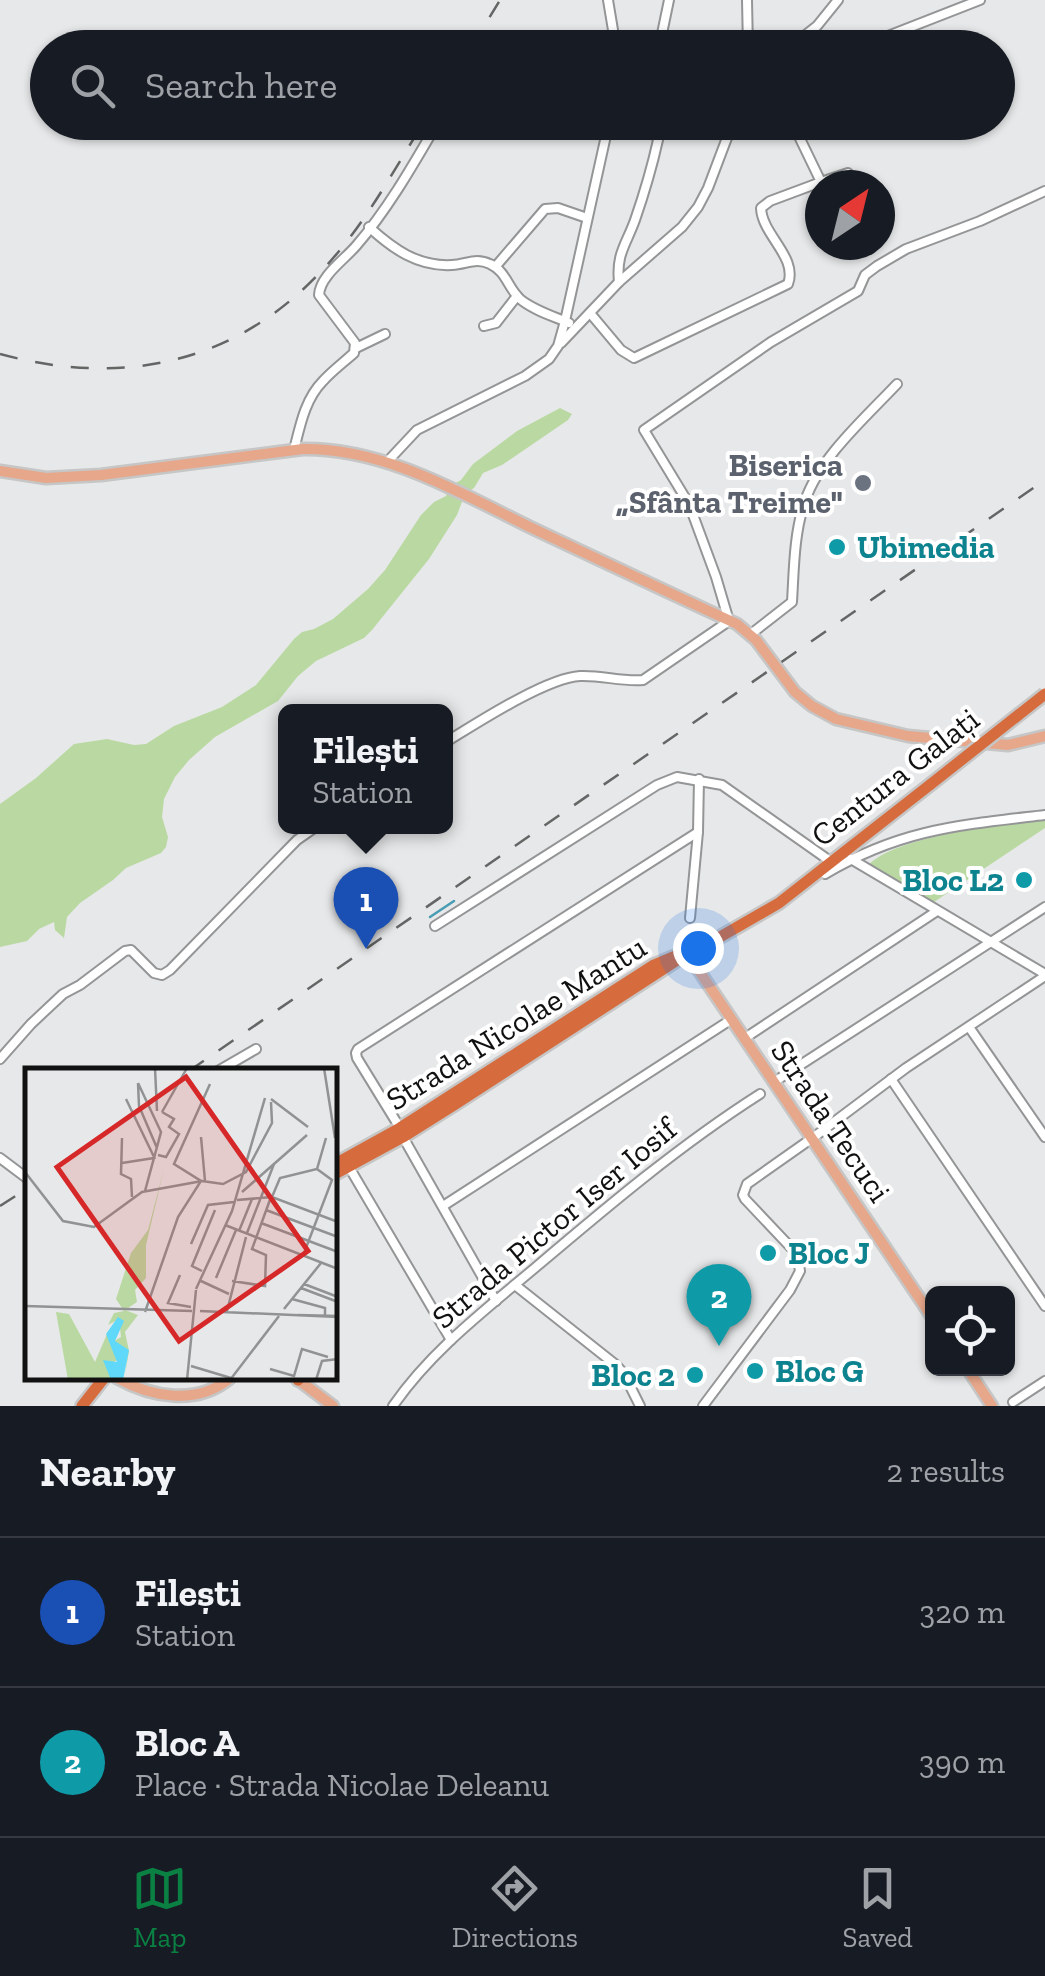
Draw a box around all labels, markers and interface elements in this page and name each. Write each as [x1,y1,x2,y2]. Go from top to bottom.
search box [30,30,1015,140]
icon: search [65,58,120,113]
text: Search here [145,62,337,108]
north arrow [805,170,895,260]
place label: Biserica „Sfânta Treime" [616,446,843,521]
marker: Biserica „Sfânta Treime" [852,472,874,494]
place label: Ubimedia [857,528,995,566]
marker: Ubimedia [826,536,848,558]
street label: Centura Galați [804,700,986,854]
popup [278,704,453,834]
text: Filești [312,727,419,773]
text: Station [312,773,412,811]
place label: Bloc L2 [902,861,1004,899]
pin: 1 [334,866,398,949]
marker: Bloc L2 [1013,869,1035,891]
your location [673,923,724,974]
street label: Strada Nicolae Mantu [379,928,653,1118]
street label: Strada Tecuci [763,1033,899,1209]
inset map [25,1068,338,1381]
street label: Strada Pictor Iser Iosif [424,1108,686,1336]
place label: Bloc J [788,1234,870,1272]
marker: Bloc J [757,1242,779,1264]
pin: 2 [686,1264,752,1346]
map controls [925,1286,1015,1376]
button: locate [925,1286,1015,1376]
place label: Bloc G [775,1352,864,1390]
place label: Bloc 2 [591,1356,675,1394]
marker: Bloc G [744,1360,766,1382]
marker: Bloc 2 [684,1364,706,1386]
text: Nearby [40,1446,176,1497]
text: 2 results [886,1452,1005,1490]
text: Filești [135,1570,241,1616]
text: 1 [66,1593,79,1631]
text: 320 m [920,1593,1005,1631]
text: Station [135,1616,235,1654]
text: Bloc A [135,1720,239,1766]
text: 2 [64,1743,81,1781]
text: 390 m [919,1743,1005,1781]
text: Place · Strada Nicolae Deleanu [135,1766,549,1804]
tab: Map [132,1861,187,1954]
tab: Directions [452,1861,578,1954]
tab: Saved [843,1861,913,1954]

